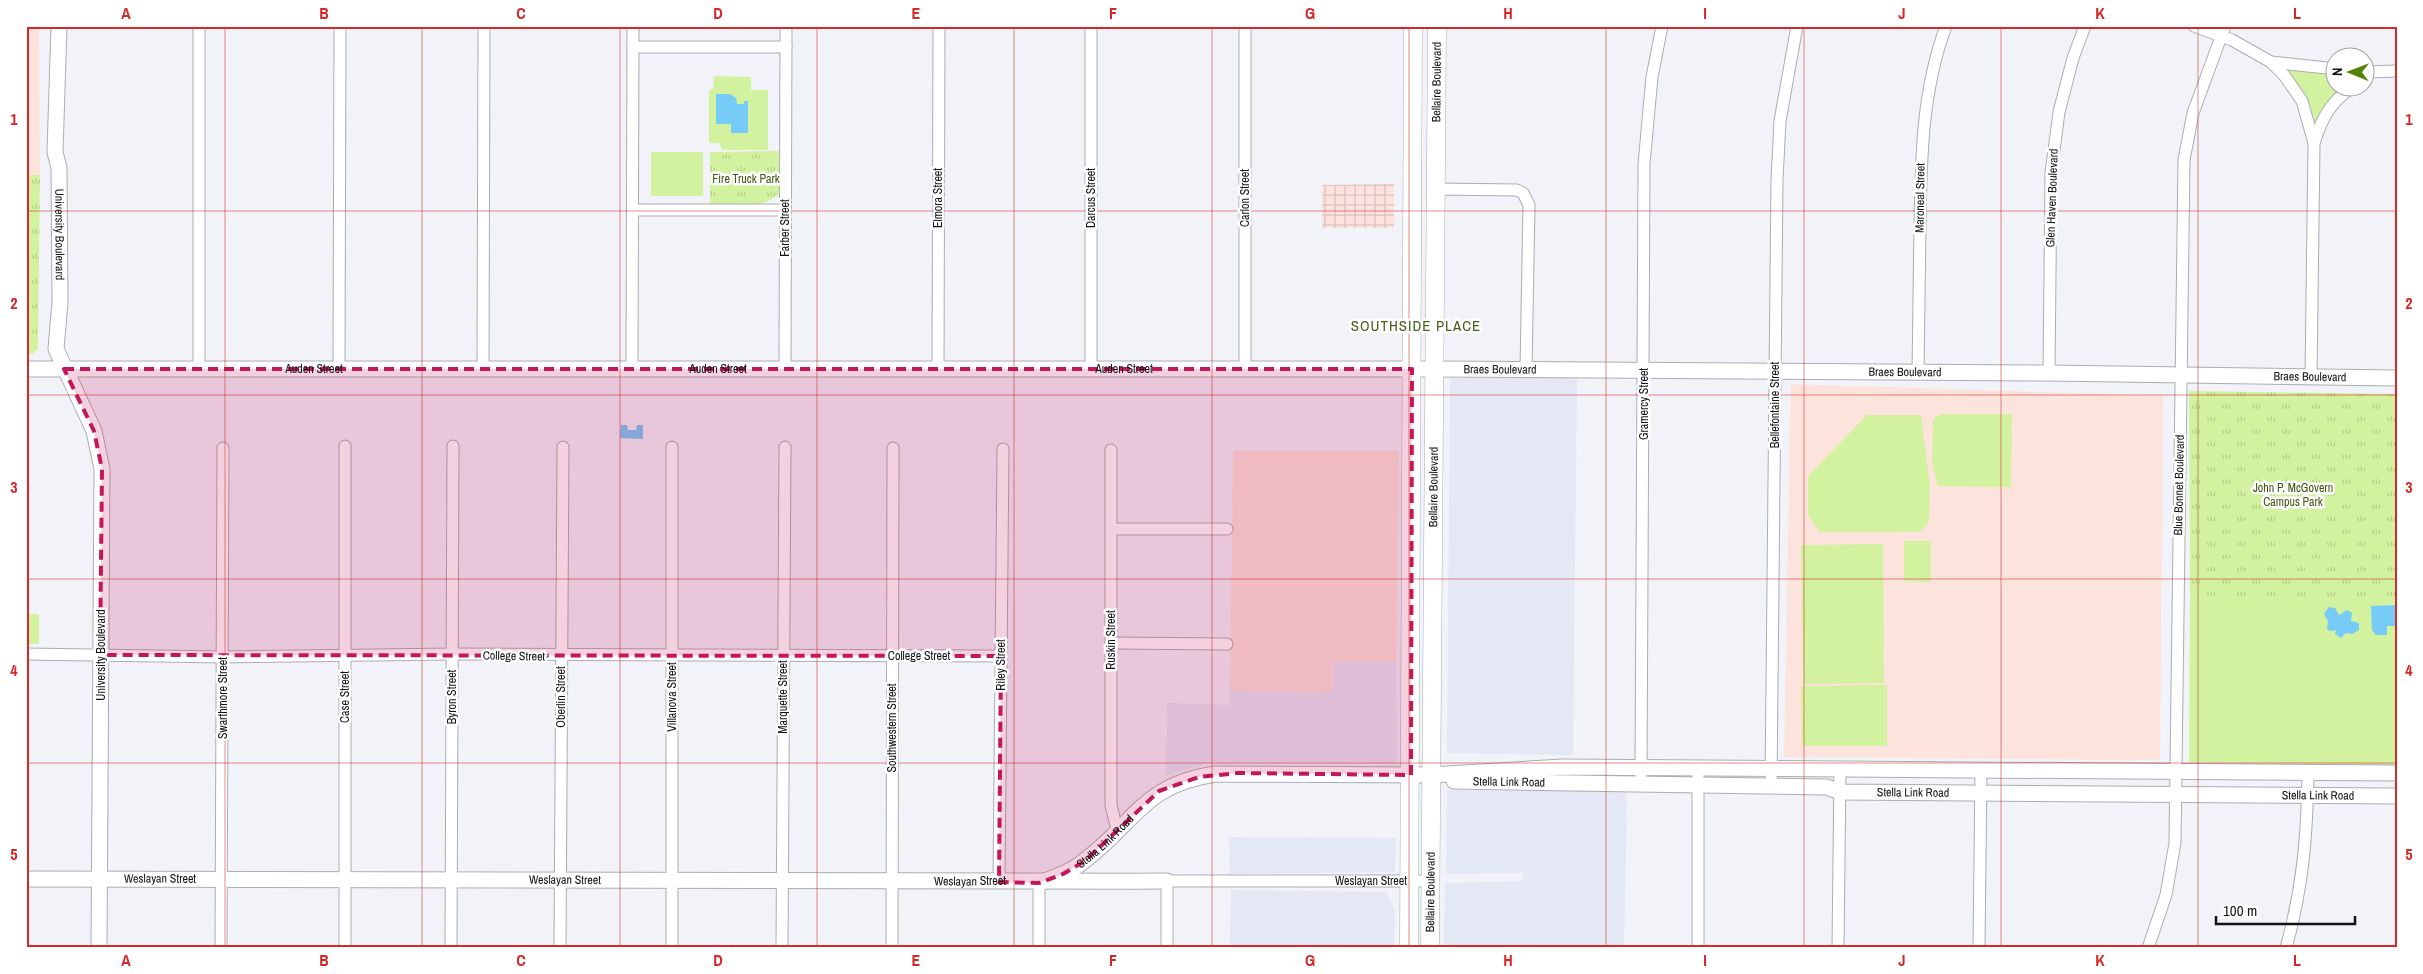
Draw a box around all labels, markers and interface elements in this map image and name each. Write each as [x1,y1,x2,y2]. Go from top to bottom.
text: A [121,2,131,24]
text: B [319,2,329,24]
text: C [516,2,526,24]
text: D [713,2,723,24]
text: E [912,2,921,24]
text: F [1109,2,1117,24]
text: G [1305,2,1315,24]
text: H [1503,2,1513,24]
text: I [1703,2,1707,24]
text: J [1898,2,1906,24]
text: K [2095,2,2105,24]
text: L [2293,2,2301,24]
street label: Bellaire Boulevard [1428,42,1445,122]
north arrow [2326,48,2376,98]
text: N [2328,67,2346,76]
text: 1 [10,108,18,130]
text: 1 [2405,108,2413,130]
street label: Glen Haven Boulevard [2042,148,2062,248]
street label: Maroneal Street [1911,163,1929,233]
street label: Elmora Street [930,168,946,228]
street label: Darcus Street [1083,168,1099,228]
street label: Carlon Street [1237,169,1253,227]
park label: Fire Truck Park [712,171,780,187]
street label: University Boulevard [51,189,68,280]
street label: Farber Street [777,199,793,257]
text: 2 [10,292,18,314]
text: 2 [2405,292,2413,314]
district label: SOUTHSIDE PLACE [1351,315,1481,336]
street label: Auden Street [284,361,343,377]
street label: Auden Street [688,361,747,377]
street label: Auden Street [1094,361,1153,377]
street label: Braes Boulevard [1464,361,1536,378]
street label: Bellefontaine Street [1767,362,1783,448]
street label: Braes Boulevard [1868,364,1941,380]
street label: Gramercy Street [1636,368,1652,440]
street label: Braes Boulevard [2273,368,2347,385]
street label: Blue Bonnet Boulevard [2170,435,2188,535]
street label: Bellaire Boulevard [1425,447,1442,527]
text: 3 [10,476,18,498]
text: 3 [2405,476,2413,498]
park label: John P. McGovern Campus Park [2253,480,2333,510]
street label: University Boulevard [93,609,109,701]
street label: Ruskin Street [1103,610,1119,670]
street label: Riley Street [993,639,1009,691]
street label: College Street [483,647,546,665]
street label: College Street [888,648,950,664]
street label: Swarthmore Street [215,657,231,739]
text: 4 [10,659,18,681]
text: 4 [2405,659,2413,681]
street label: Marquette Street [775,660,791,734]
street label: Villanova Street [664,662,680,732]
street label: Oberlin Street [553,666,569,728]
street label: Byron Street [444,669,460,724]
street label: Case Street [337,671,353,723]
street label: Southwestern Street [884,683,900,773]
street label: Stella Link Road [1473,773,1545,790]
street label: Stella Link Road [1877,784,1949,801]
street label: Stella Link Road [2282,787,2354,804]
street label: Stella Link Road [1073,811,1137,872]
text: 5 [10,843,18,865]
text: 5 [2405,843,2413,865]
street label: Bellaire Boulevard [1422,852,1439,932]
street label: Weslayan Street [124,871,196,887]
street label: Weslayan Street [529,872,601,888]
street label: Weslayan Street [934,873,1006,889]
street label: Weslayan Street [1335,873,1407,889]
scale bar [2216,894,2354,926]
text: 100 m [2223,900,2257,921]
text: A [121,949,131,971]
text: B [319,949,329,971]
text: C [516,949,526,971]
text: D [713,949,723,971]
text: E [912,949,921,971]
text: F [1109,949,1117,971]
text: G [1305,949,1315,971]
text: H [1503,949,1513,971]
text: I [1703,949,1707,971]
text: J [1898,949,1906,971]
text: K [2095,949,2105,971]
text: L [2293,949,2301,971]

